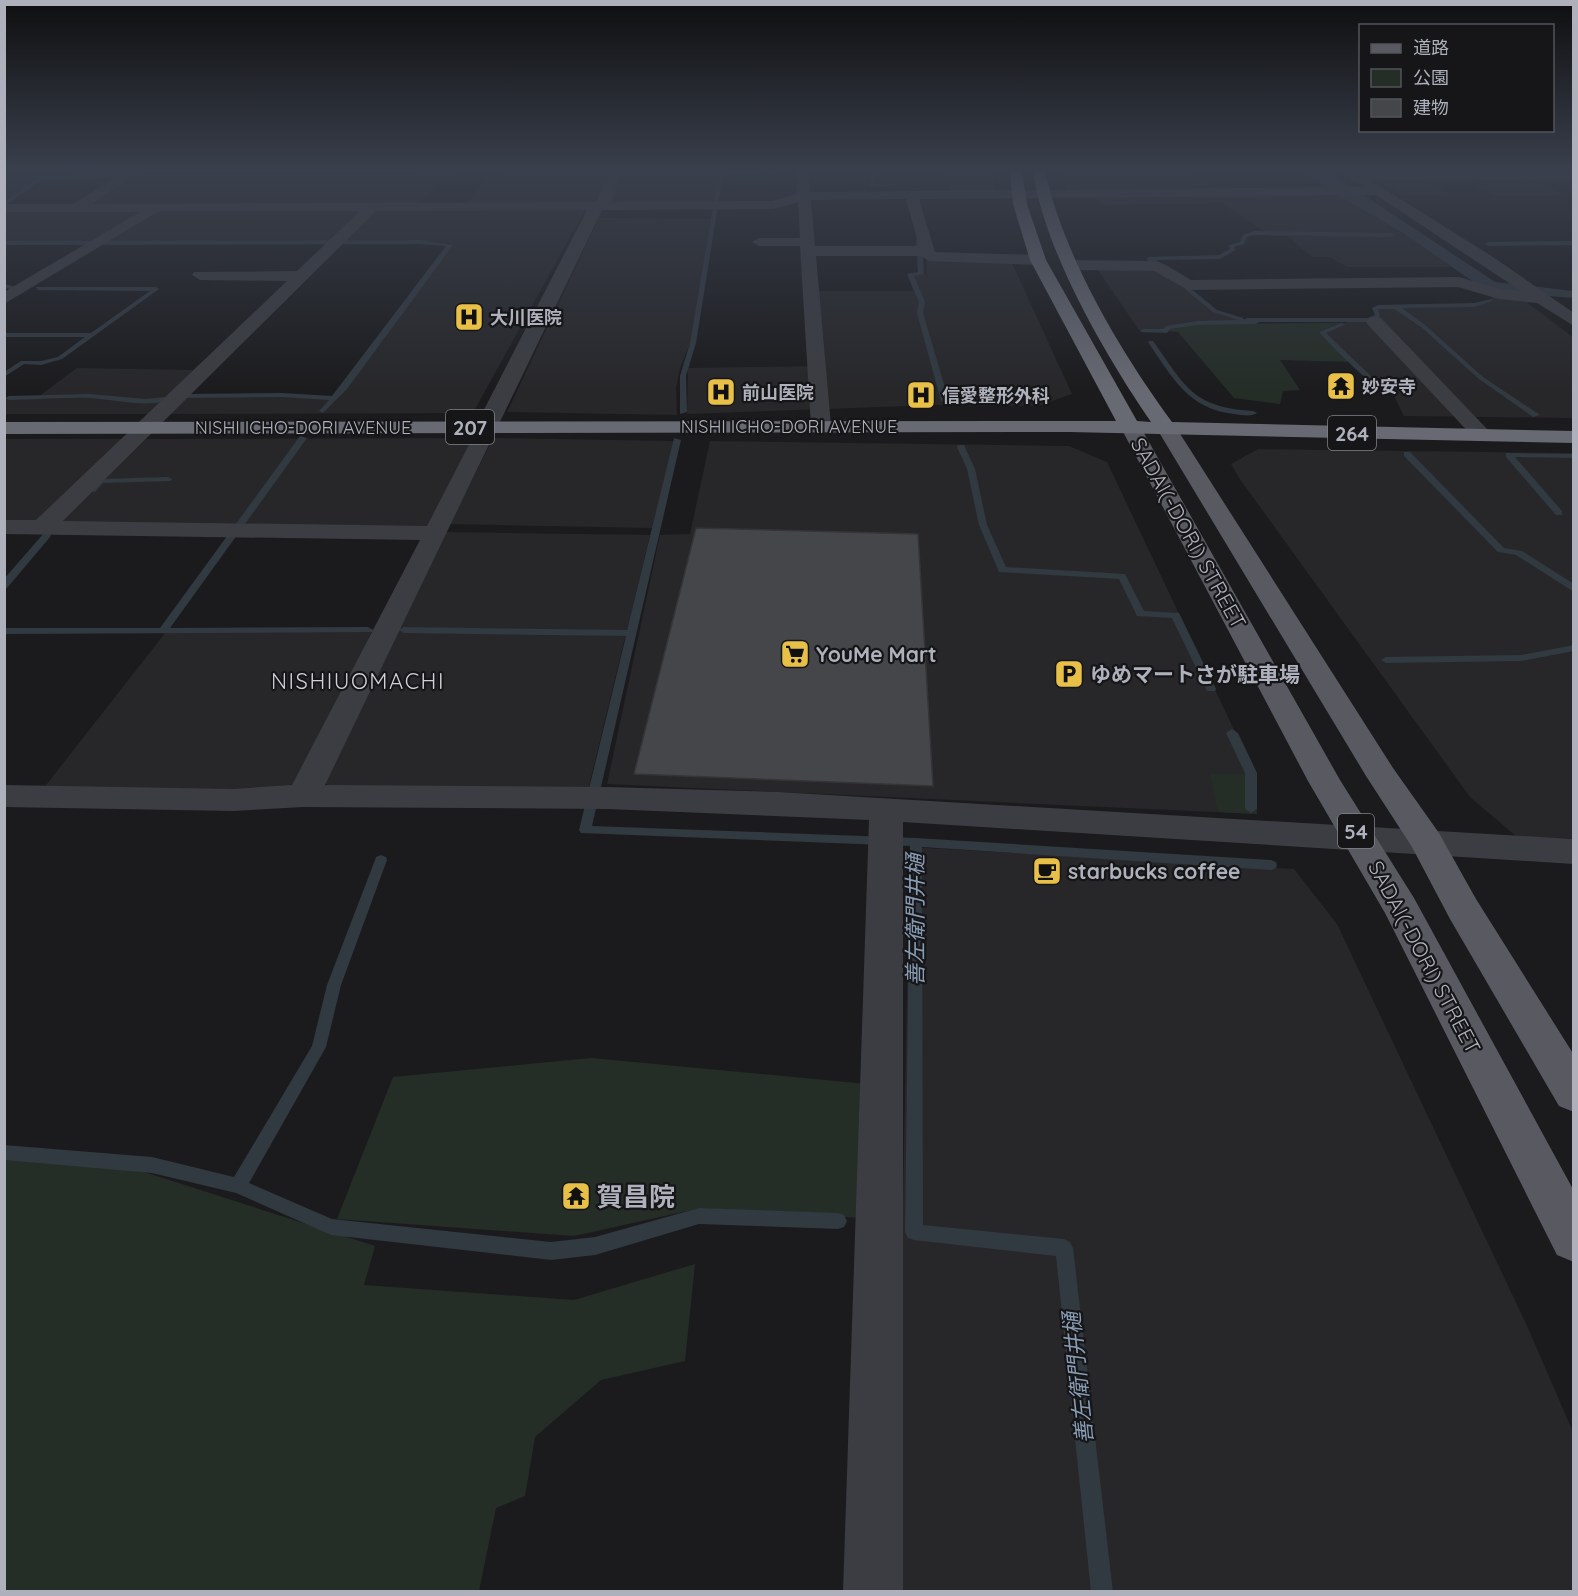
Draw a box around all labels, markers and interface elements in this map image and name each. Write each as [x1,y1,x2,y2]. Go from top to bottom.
legend [1359,24,1554,132]
text: 道路 [1413,36,1449,59]
text: 公園 [1413,66,1449,89]
text: 建物 [1413,96,1449,119]
hospital icon: 大川医院 [453,301,485,333]
place label: 大川医院 [490,306,562,329]
temple icon: 妙安寺 [1325,370,1357,402]
place label: 妙安寺 [1362,375,1416,398]
hospital icon: 前山医院 [705,376,737,408]
hospital icon: 信愛整形外科 [905,379,937,411]
place label: 前山医院 [742,381,814,404]
place label: 信愛整形外科 [942,384,1050,407]
road number: 207 [446,410,494,444]
street label: NISHI ICHO-DORI AVENUE [681,415,897,438]
street label: NISHI ICHO-DORI AVENUE [195,416,411,439]
road number: 264 [1328,416,1376,450]
street label: SADAI(-DORI) STREET [1126,433,1252,633]
supermarket icon: YouMe Mart [779,638,811,670]
place label: YouMe Mart [816,641,937,667]
parking icon: ゆめマートさが駐車場 [1053,658,1085,690]
place label: ゆめマートさが駐車場 [1090,661,1300,687]
district label: NISHIUOMACHI [271,667,445,695]
road number: 54 [1338,814,1374,848]
water label: 善左衛門井樋 [901,851,929,986]
cafe icon: starbucks coffee [1031,855,1063,887]
street label: SADAI(-DORI) STREET [1363,856,1487,1058]
place label: starbucks coffee [1068,858,1240,884]
temple icon: 賀昌院 [560,1180,592,1212]
place label: 賀昌院 [597,1180,675,1213]
water label: 善左衛門井樋 [1057,1308,1099,1445]

